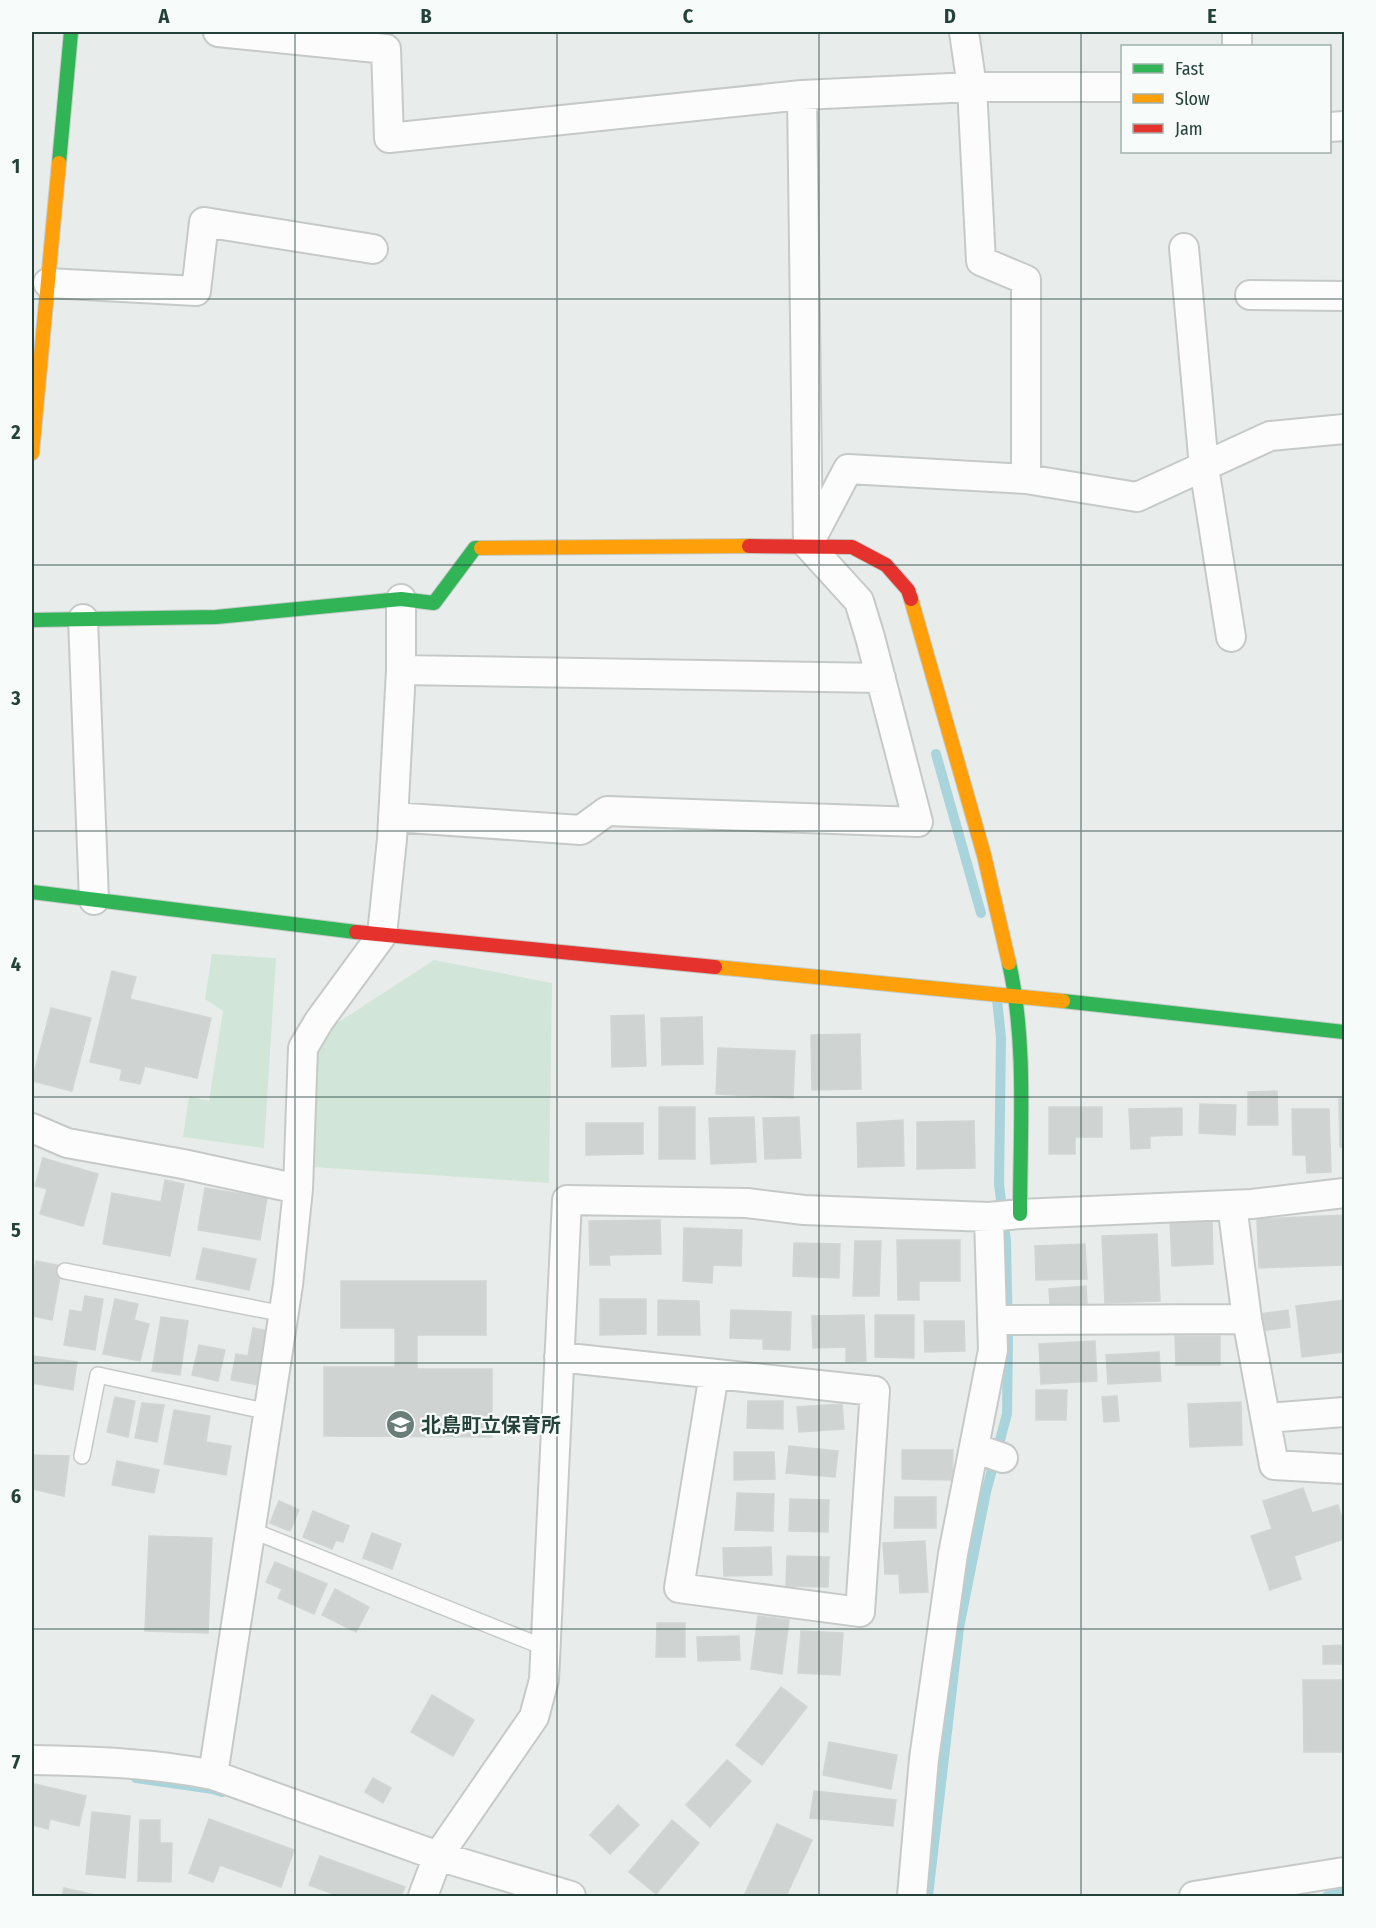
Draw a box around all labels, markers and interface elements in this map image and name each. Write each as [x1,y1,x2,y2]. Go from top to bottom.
text: A [158,4,171,28]
text: B [420,4,432,28]
text: C [683,4,694,28]
text: D [944,4,956,28]
text: E [1207,4,1217,28]
legend [1121,45,1331,153]
text: Fast [1175,58,1204,80]
text: Slow [1175,88,1210,110]
text: Jam [1175,118,1203,140]
text: 1 [12,154,20,178]
text: 2 [10,420,21,444]
text: 3 [10,686,21,710]
text: 4 [11,952,21,976]
text: 5 [11,1218,21,1242]
school or university icon: 北島町立保育所 [384,1409,416,1441]
place label: 北島町立保育所 [421,1413,561,1437]
text: 6 [11,1484,21,1508]
text: 7 [12,1750,21,1774]

